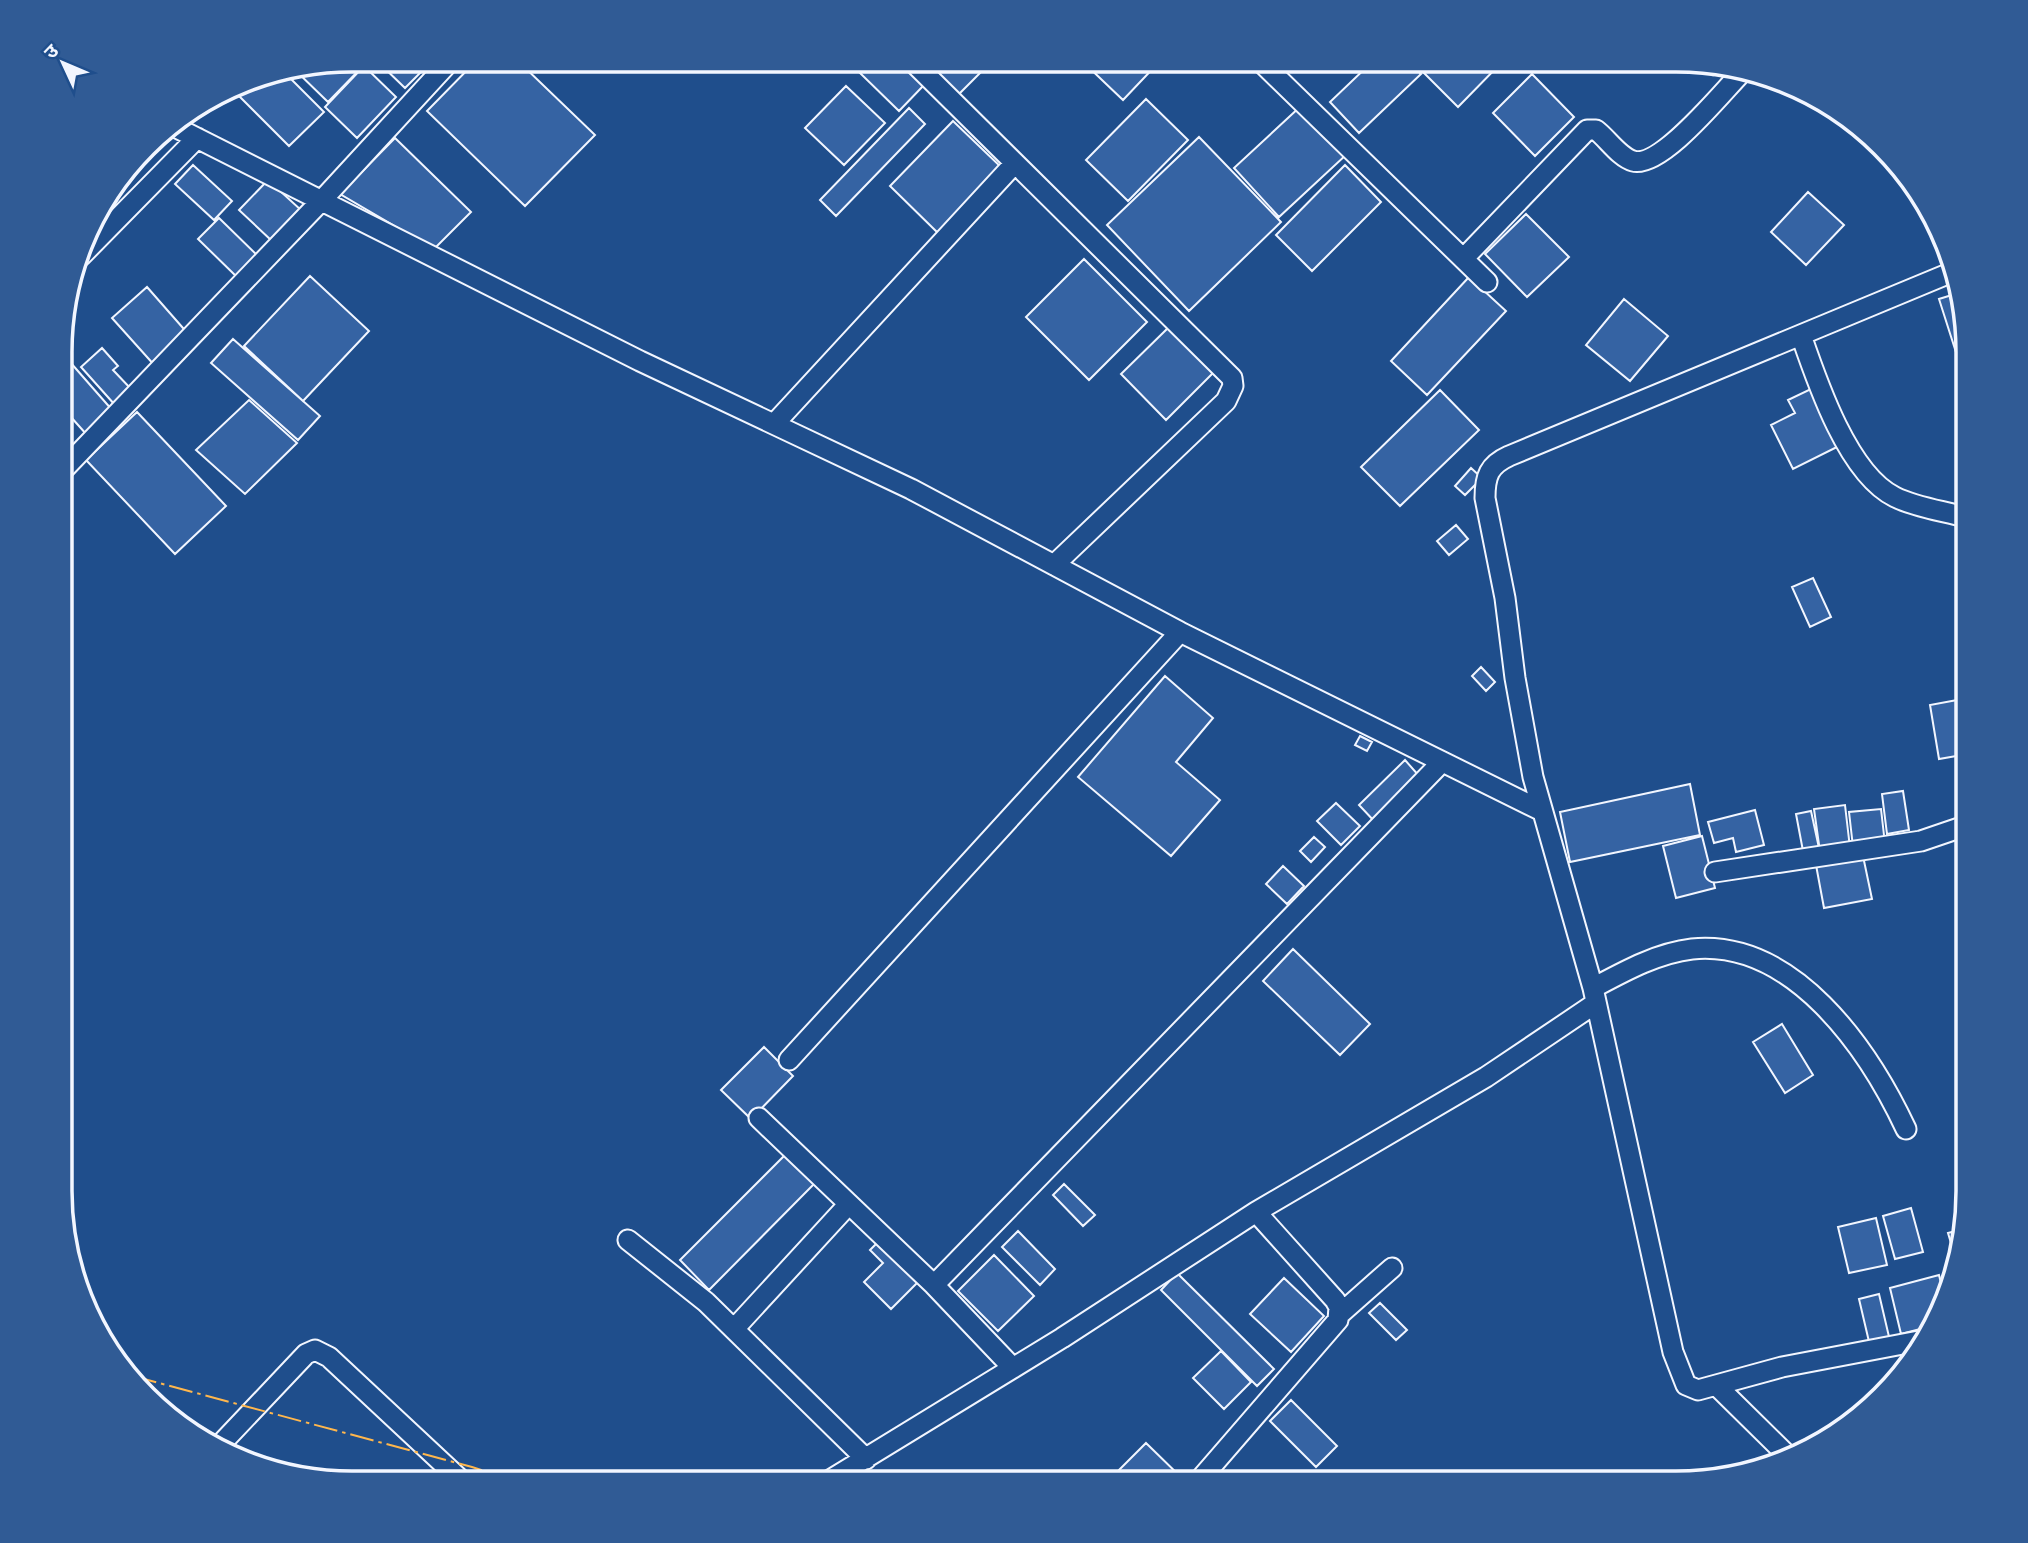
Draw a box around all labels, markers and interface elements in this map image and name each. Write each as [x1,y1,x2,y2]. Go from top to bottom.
north arrow [28,28,98,98]
text: उ [38,38,64,64]

